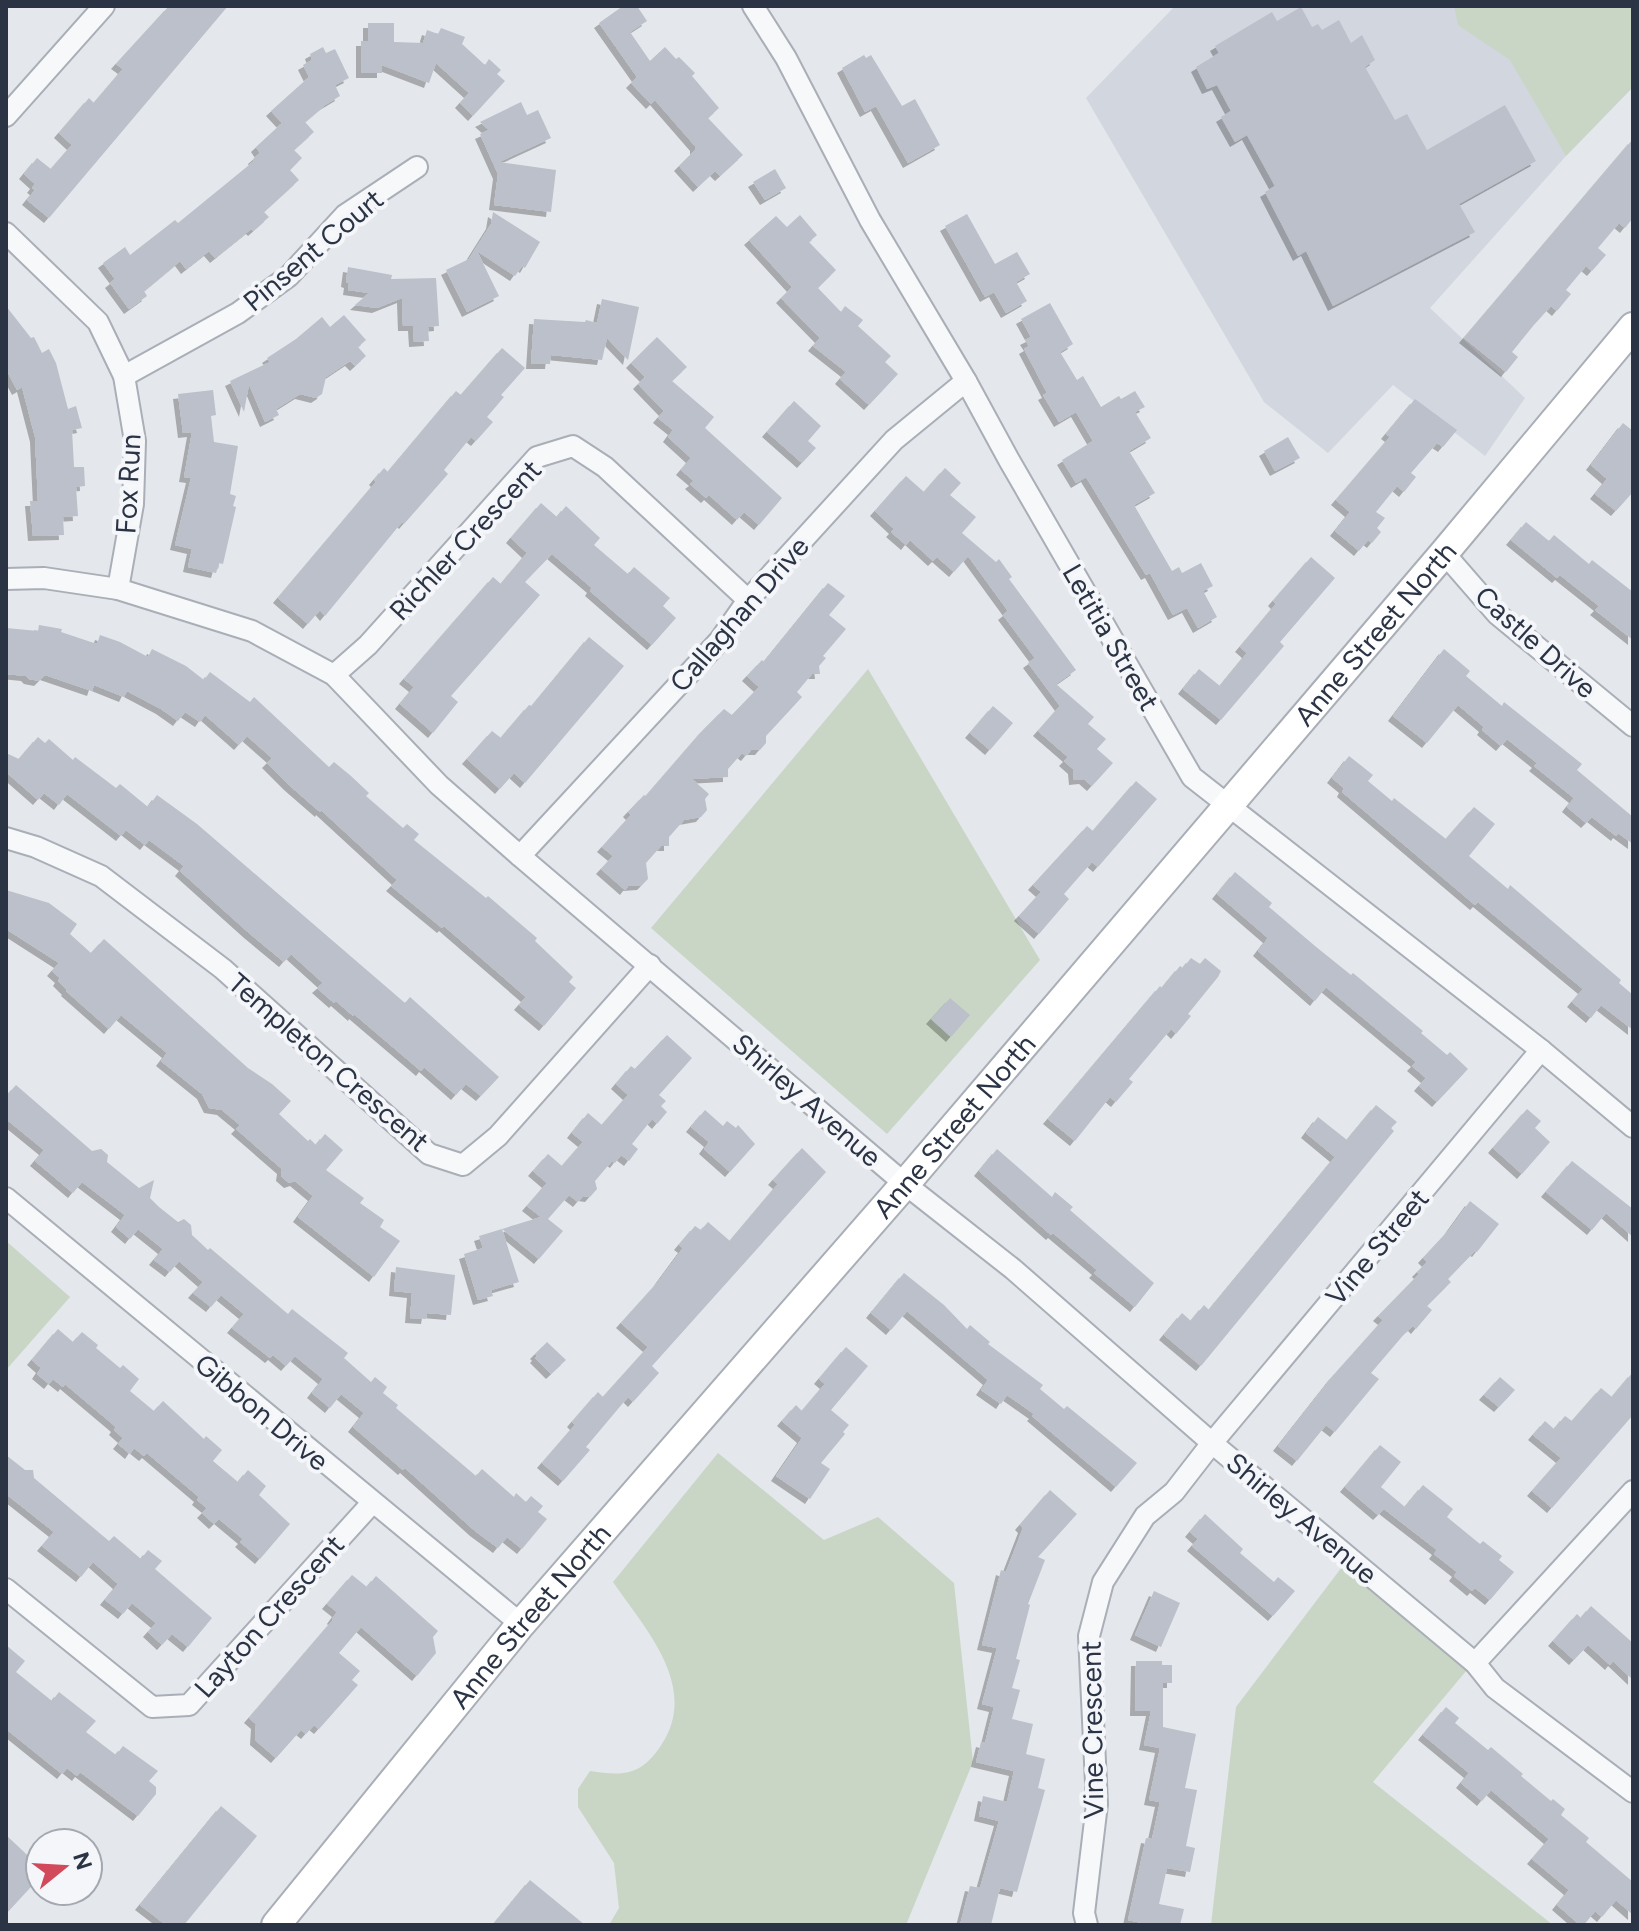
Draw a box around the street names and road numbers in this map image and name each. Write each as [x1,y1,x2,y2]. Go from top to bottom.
street label: Pinsent Court [236,182,390,318]
street label: Fox Run [108,433,148,535]
street label: Richler Crescent [382,453,548,627]
street label: Callaghan Drive [662,529,816,699]
street label: Anne Street North [1287,535,1463,733]
street label: Letitia Street [1055,558,1167,716]
street label: Castle Drive [1468,579,1604,705]
street label: Templeton Crescent [222,966,436,1158]
street label: Shirley Avenue [726,1026,888,1174]
street label: Anne Street North [866,1027,1042,1225]
street label: Vine Street [1318,1182,1436,1312]
street label: Gibbon Drive [188,1346,336,1478]
street label: Shirley Avenue [1220,1445,1384,1591]
street label: Anne Street North [442,1517,618,1715]
street label: Layton Crescent [187,1528,351,1704]
street label: Vine Crescent [1073,1641,1111,1819]

